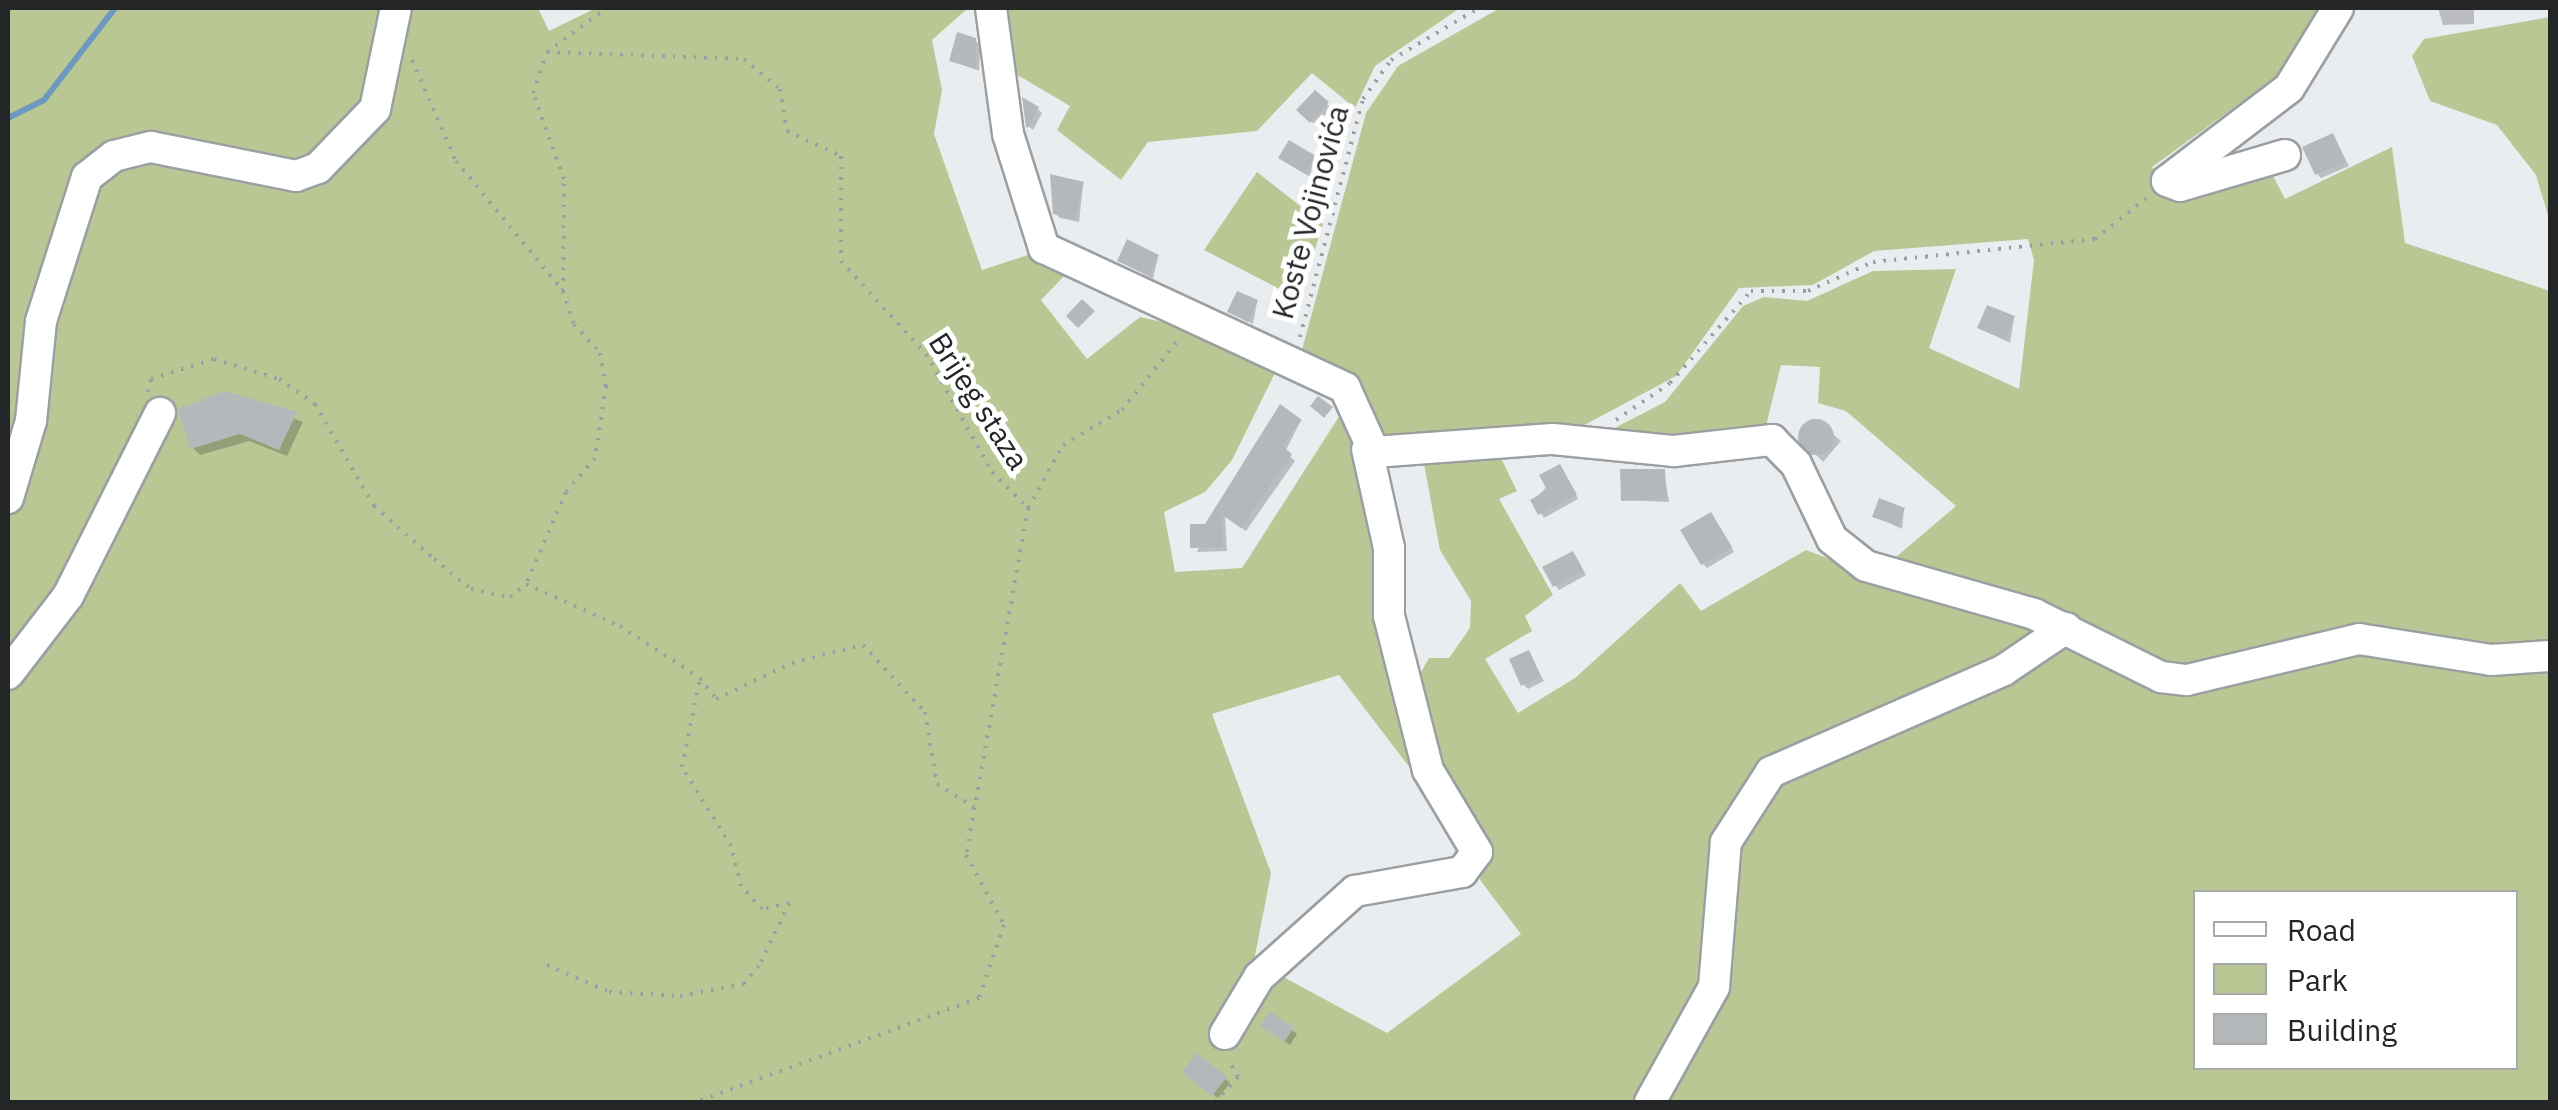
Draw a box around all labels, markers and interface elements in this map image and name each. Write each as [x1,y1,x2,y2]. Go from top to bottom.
street label: Koste Vojinovića [1264,101,1356,323]
street label: Brijeg staza [921,326,1037,476]
legend [2193,890,2518,1070]
text: Road [2287,910,2356,949]
text: Park [2287,960,2348,999]
text: Building [2287,1010,2397,1049]

